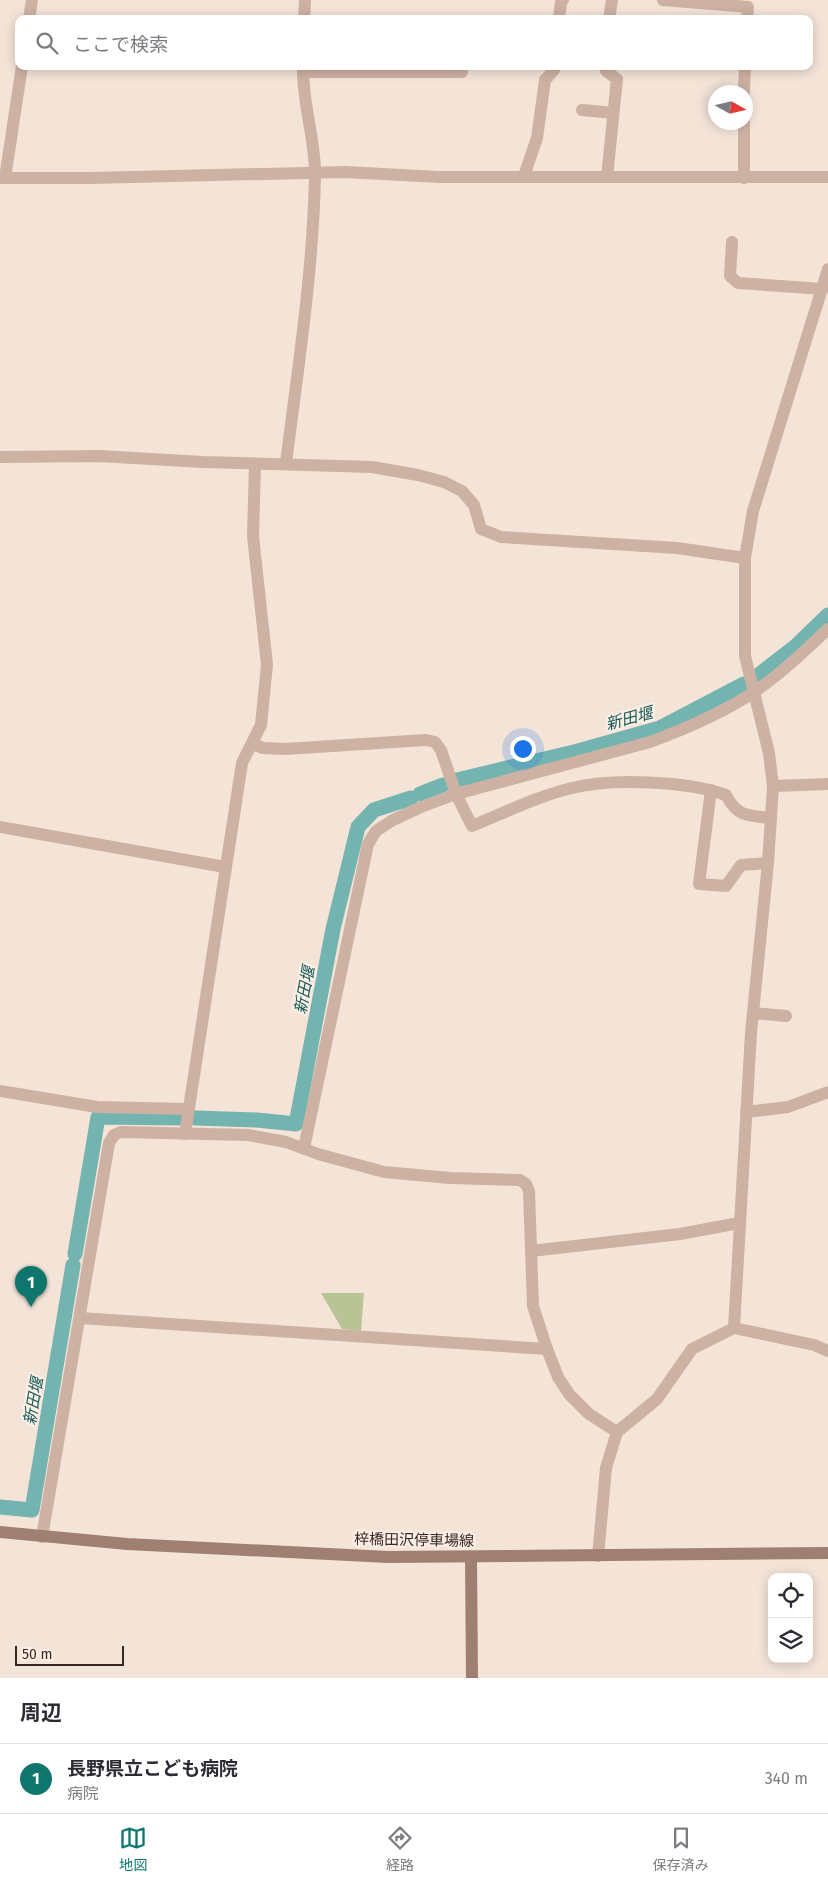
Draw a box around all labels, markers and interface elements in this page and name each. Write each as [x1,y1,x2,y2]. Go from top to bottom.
search box [15,15,813,70]
icon: search [33,29,61,57]
text: ここで検索 [73,33,168,56]
north arrow [708,85,753,130]
water label: 新田堰 [603,702,658,734]
your location [510,736,536,762]
water label: 新田堰 [291,962,319,1015]
pin: 1 [15,1266,47,1307]
water label: 新田堰 [20,1373,48,1426]
street label: 梓橋田沢停車場線 [354,1530,474,1550]
map controls [768,1573,813,1663]
button: locate [768,1573,813,1618]
button: layers [768,1618,813,1663]
scale bar [15,1643,124,1666]
text: 50 m [22,1646,53,1663]
text: 周辺 [20,1700,62,1726]
text: 長野県立こども病院 [67,1757,238,1780]
text: 1 [32,1769,40,1788]
text: 340 m [765,1769,808,1788]
text: 病院 [67,1784,99,1803]
tab: 地図 [119,1824,147,1874]
tab: 経路 [386,1824,414,1874]
tab: 保存済み [653,1824,709,1874]

